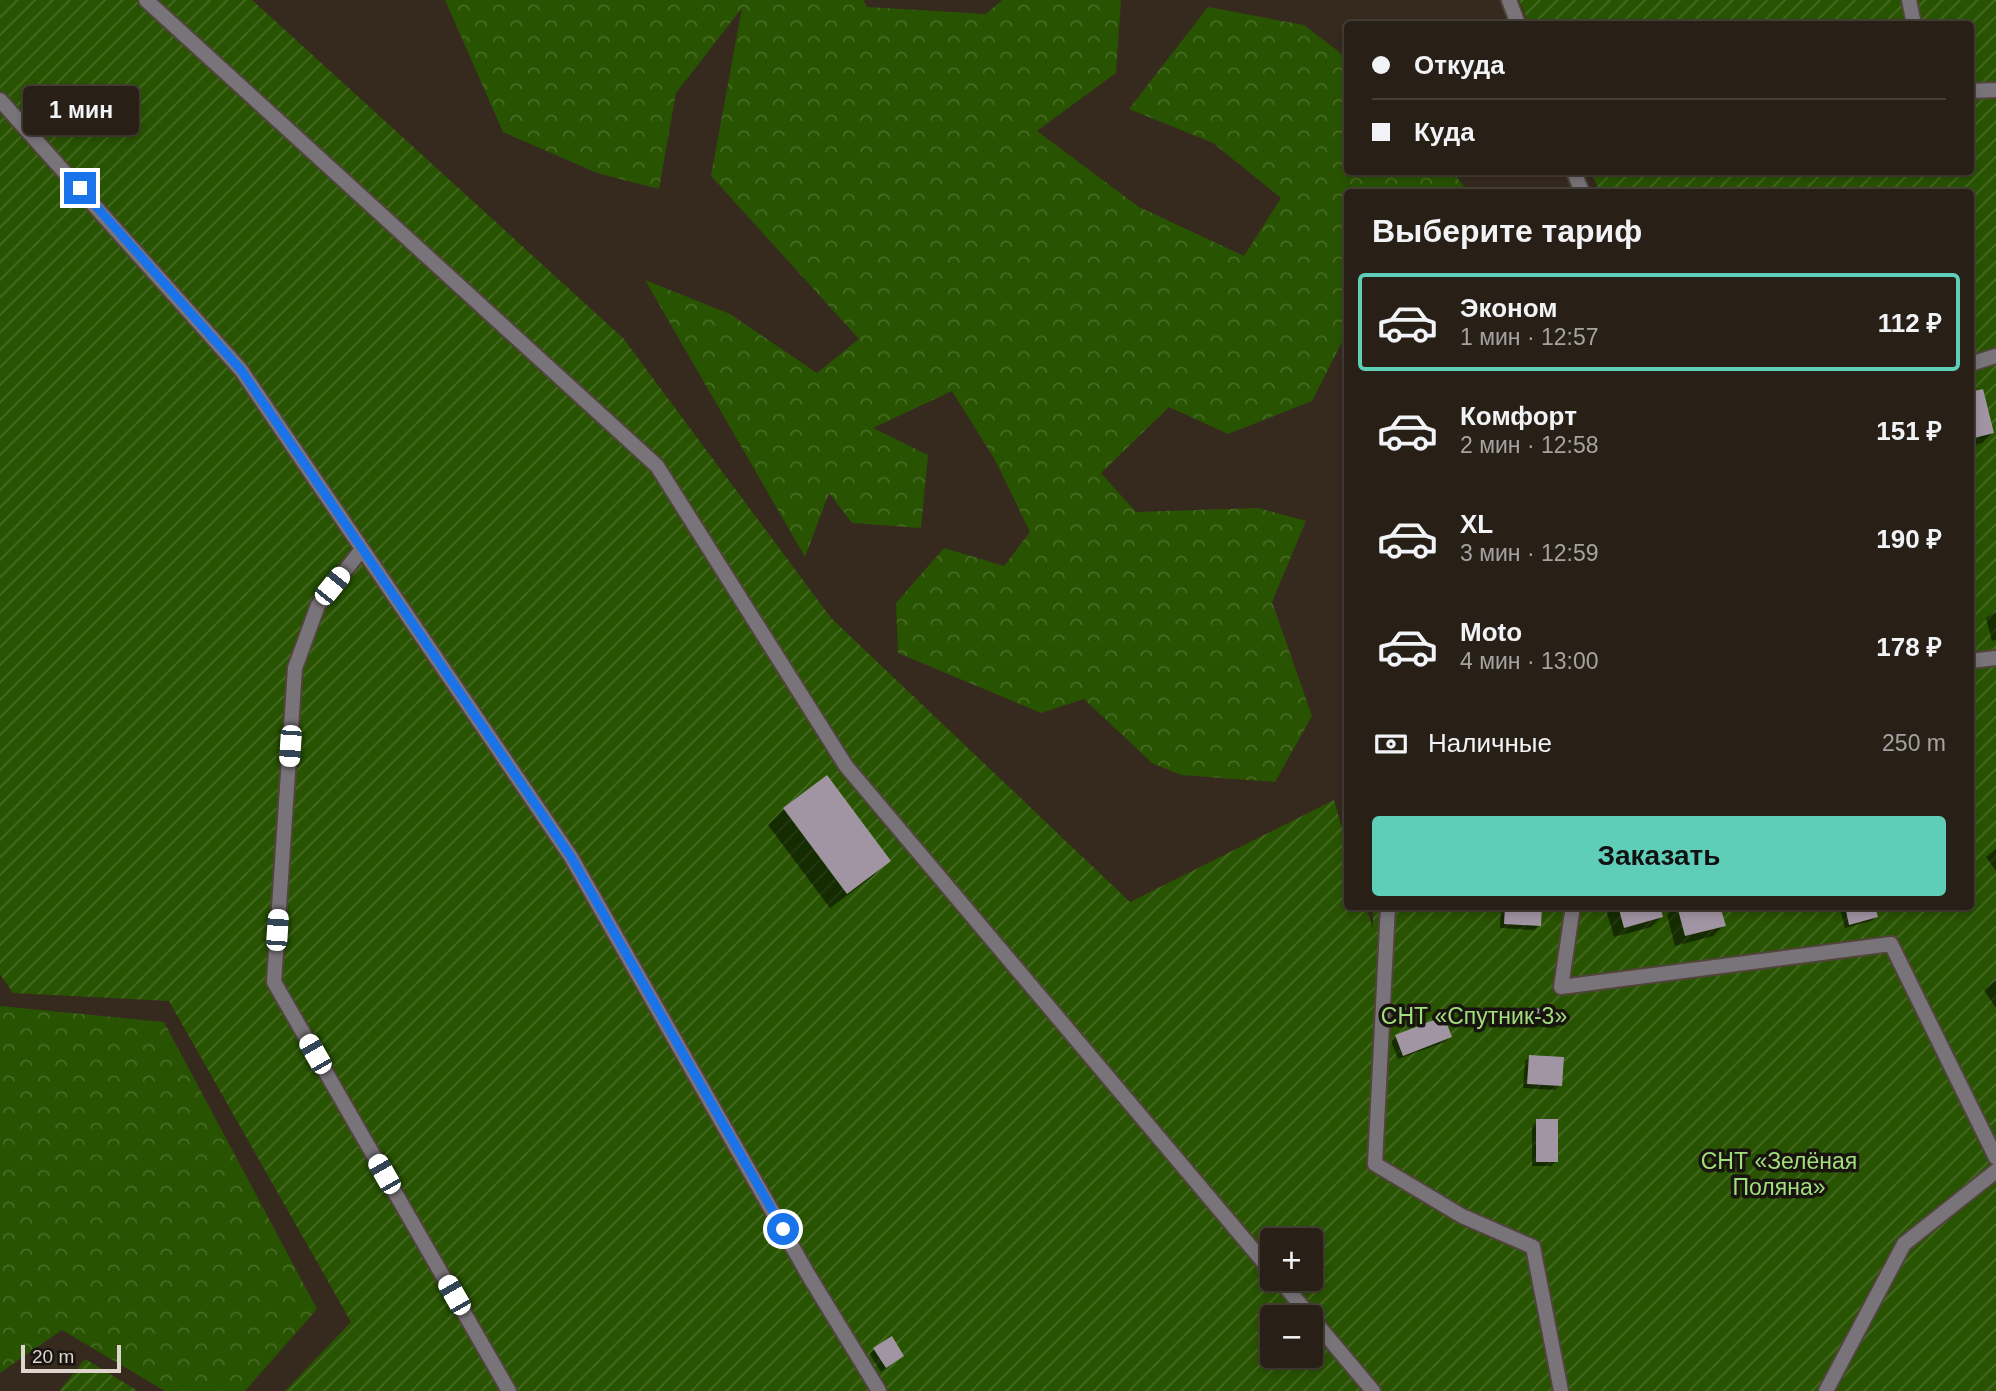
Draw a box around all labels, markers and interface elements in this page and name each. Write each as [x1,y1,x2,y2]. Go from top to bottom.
text: Откуда [1414,50,1505,80]
callout: 1 мин [22,86,138,136]
text: 1 мин [49,97,113,123]
text: Куда [1414,117,1475,147]
route end [64,172,96,204]
text: Выберите тариф [1372,213,1642,249]
icon: car [1376,291,1439,354]
text: Эконом [1460,293,1558,323]
text: 112 ₽ [1878,308,1942,338]
text: 1 мин · 12:57 [1460,324,1599,350]
icon: car [1376,399,1439,462]
text: Комфорт [1460,401,1577,431]
text: 151 ₽ [1876,416,1942,446]
text: 2 мин · 12:58 [1460,432,1599,458]
icon: car [1376,507,1439,570]
text: XL [1460,509,1493,539]
text: 190 ₽ [1876,524,1942,554]
text: 3 мин · 12:59 [1460,540,1599,566]
car [311,563,354,609]
icon: car [1376,615,1439,678]
text: Moto [1460,617,1522,647]
text: 178 ₽ [1876,632,1942,662]
text: 4 мин · 13:00 [1460,648,1599,674]
car [279,724,302,768]
icon: cash [1372,725,1410,763]
text: Наличные [1428,728,1552,758]
text: 250 m [1882,730,1946,756]
button: Заказать [1372,816,1946,896]
car [266,908,289,952]
park label: СНТ «Спутник-3» [1381,1003,1567,1029]
car [296,1031,335,1077]
park label: СНТ «Зелёная Поляна» [1701,1148,1857,1200]
car [365,1151,404,1197]
route start [767,1213,799,1245]
map controls [1260,1228,1323,1368]
button: + [1260,1228,1323,1291]
car [435,1272,474,1318]
button: − [1260,1305,1323,1368]
scale bar [21,1342,121,1374]
text: 20 m [32,1346,74,1367]

